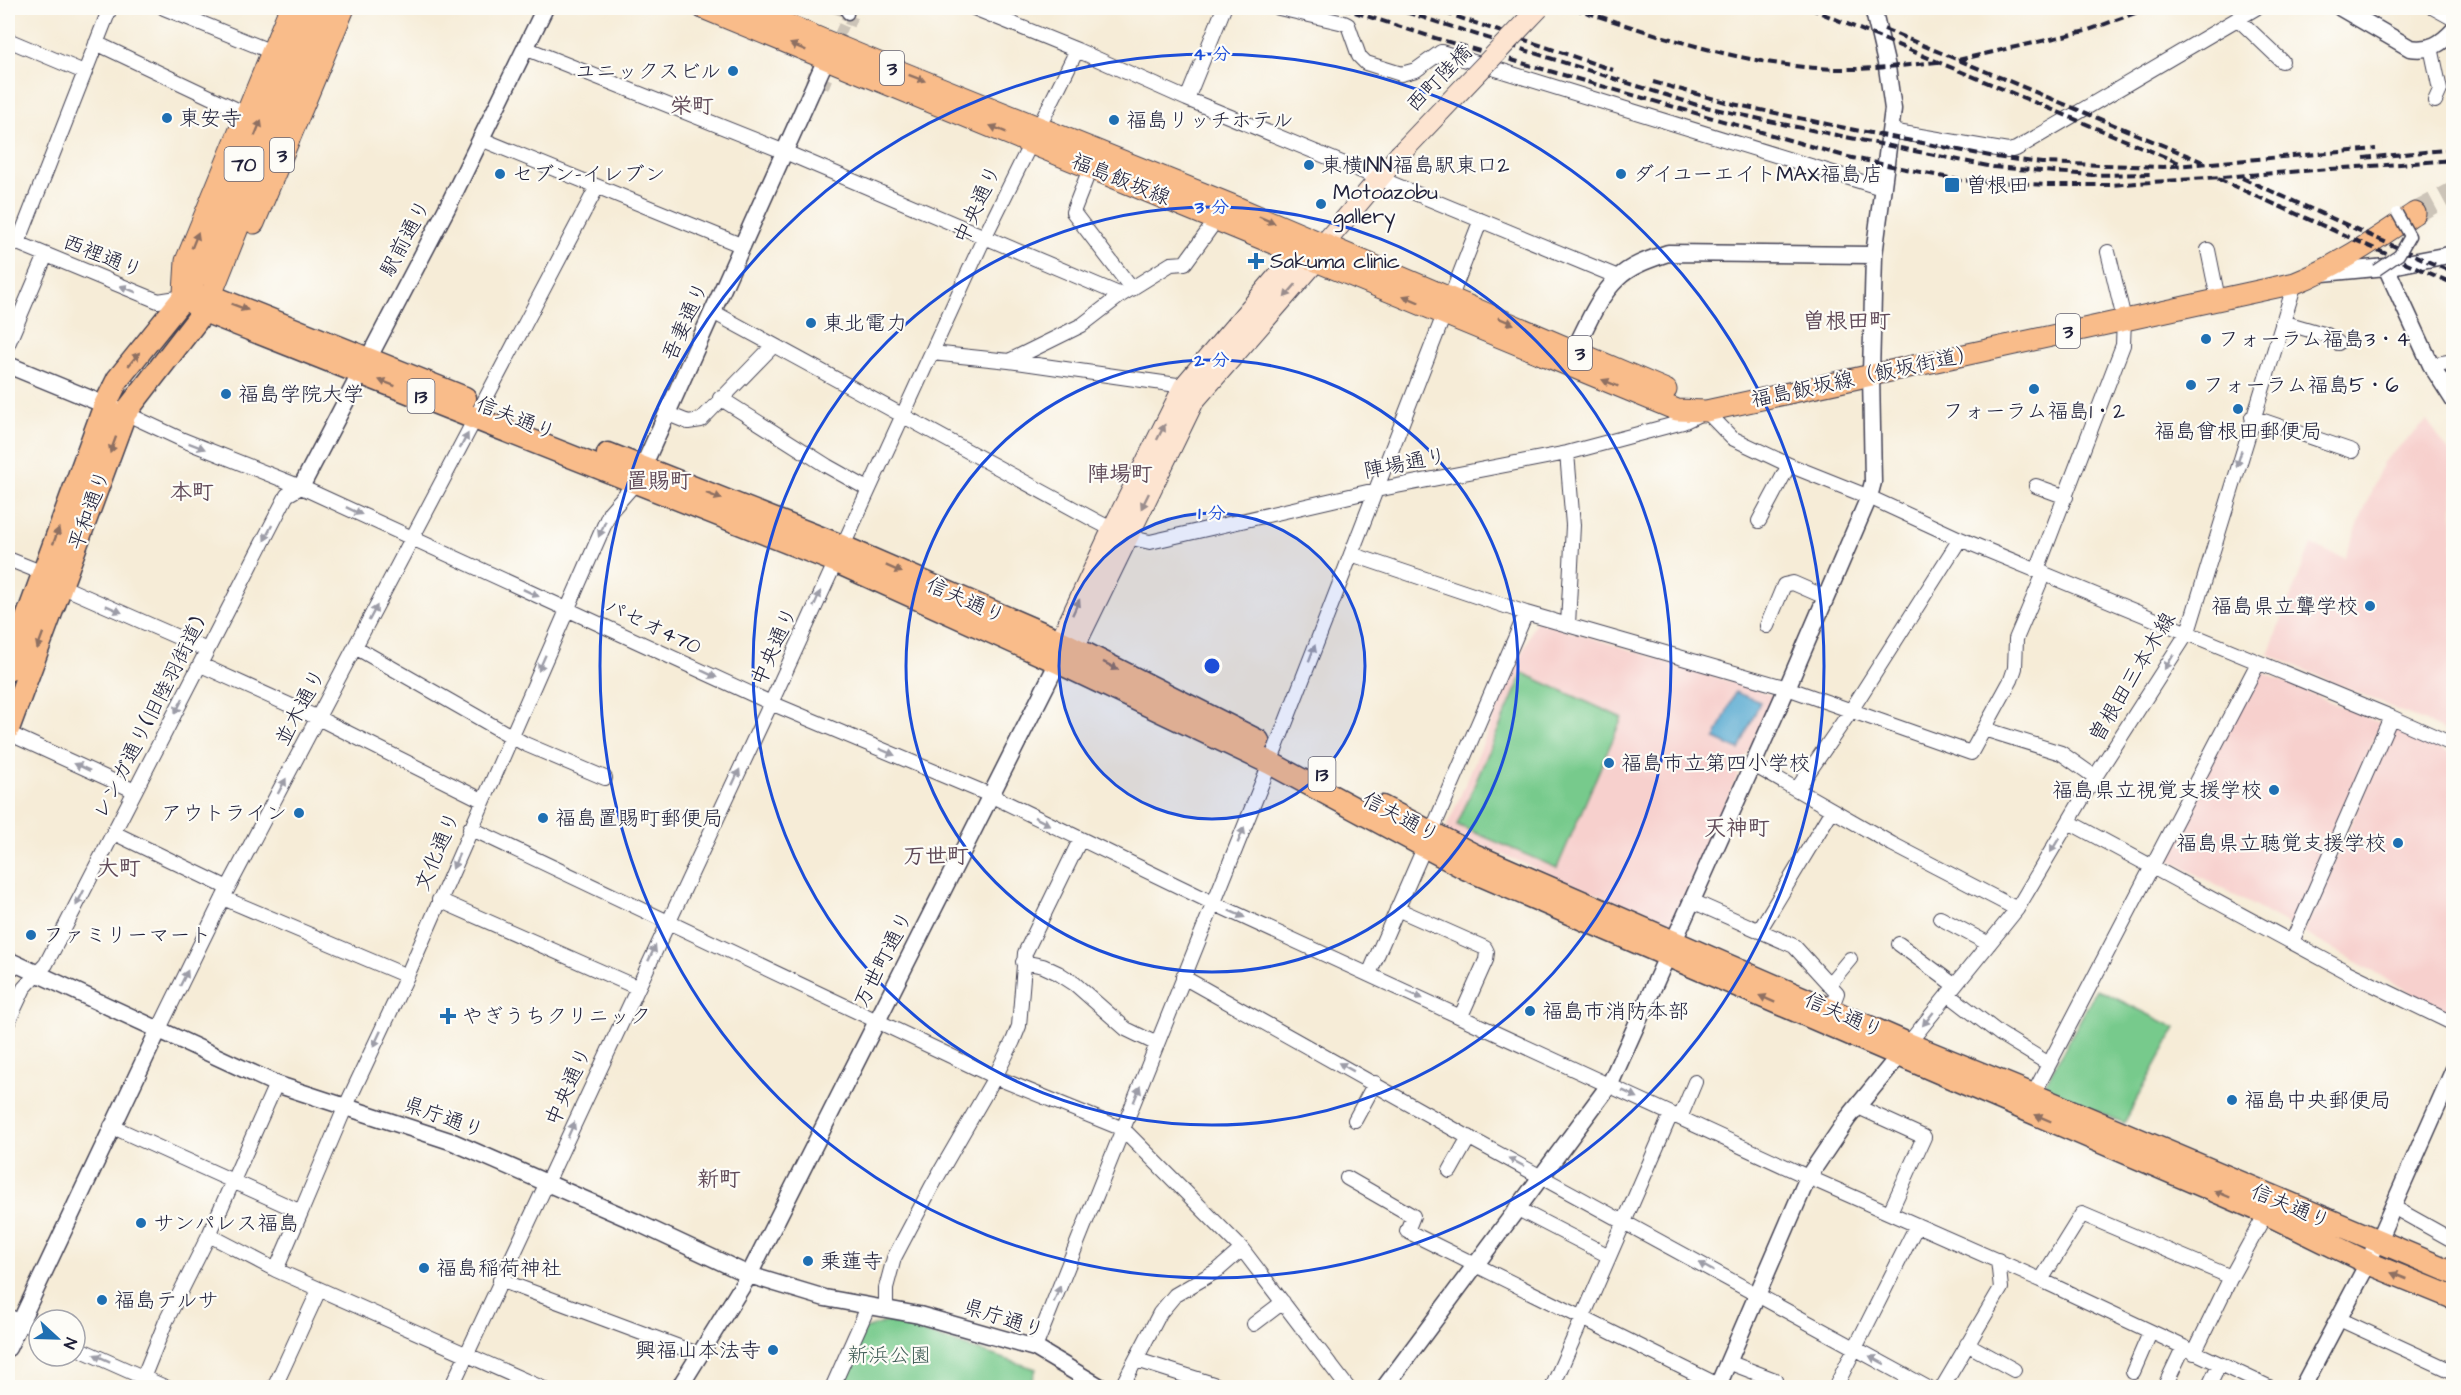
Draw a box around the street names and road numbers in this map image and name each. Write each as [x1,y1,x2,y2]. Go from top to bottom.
street label: 西町陸橋 [1400,38,1479,119]
road number: 3 [880,51,904,85]
road number: 3 [270,138,294,172]
street label: 福島飯坂線 [1067,146,1175,213]
road number: 70 [224,147,264,181]
street label: 中央通り [947,160,1008,248]
street label: 駅前通り [373,194,438,282]
street label: 西裡通り [58,227,147,286]
street label: 吾妻通り [655,277,716,365]
road number: 3 [2056,314,2080,348]
road number: 3 [1568,336,1592,370]
street label: 福島飯坂線（飯坂街道） [1748,338,1980,415]
road number: 13 [408,379,434,413]
street label: 信夫通り [471,389,560,448]
street label: 陣場通り [1361,441,1449,486]
street label: 平和通り [61,466,117,555]
street label: 信夫通り [922,570,1010,631]
street label: パセオ470 [600,591,706,661]
street label: 中央通り [744,602,805,690]
street label: 曽根田三本木線 [2082,607,2183,748]
street label: レンガ通り(旧陸羽街道) [86,612,213,824]
street label: 並木通り [268,663,333,751]
road number: 13 [1308,757,1336,791]
street label: 信夫通り [1357,785,1445,850]
street label: 文化通り [408,807,467,896]
street label: 万世町通り [847,906,920,1013]
street label: 信夫通り [1800,985,1888,1046]
street label: 中央通り [538,1042,599,1130]
street label: 県庁通り [399,1089,488,1145]
street label: 信夫通り [2246,1177,2335,1236]
street label: 県庁通り [959,1292,1048,1345]

